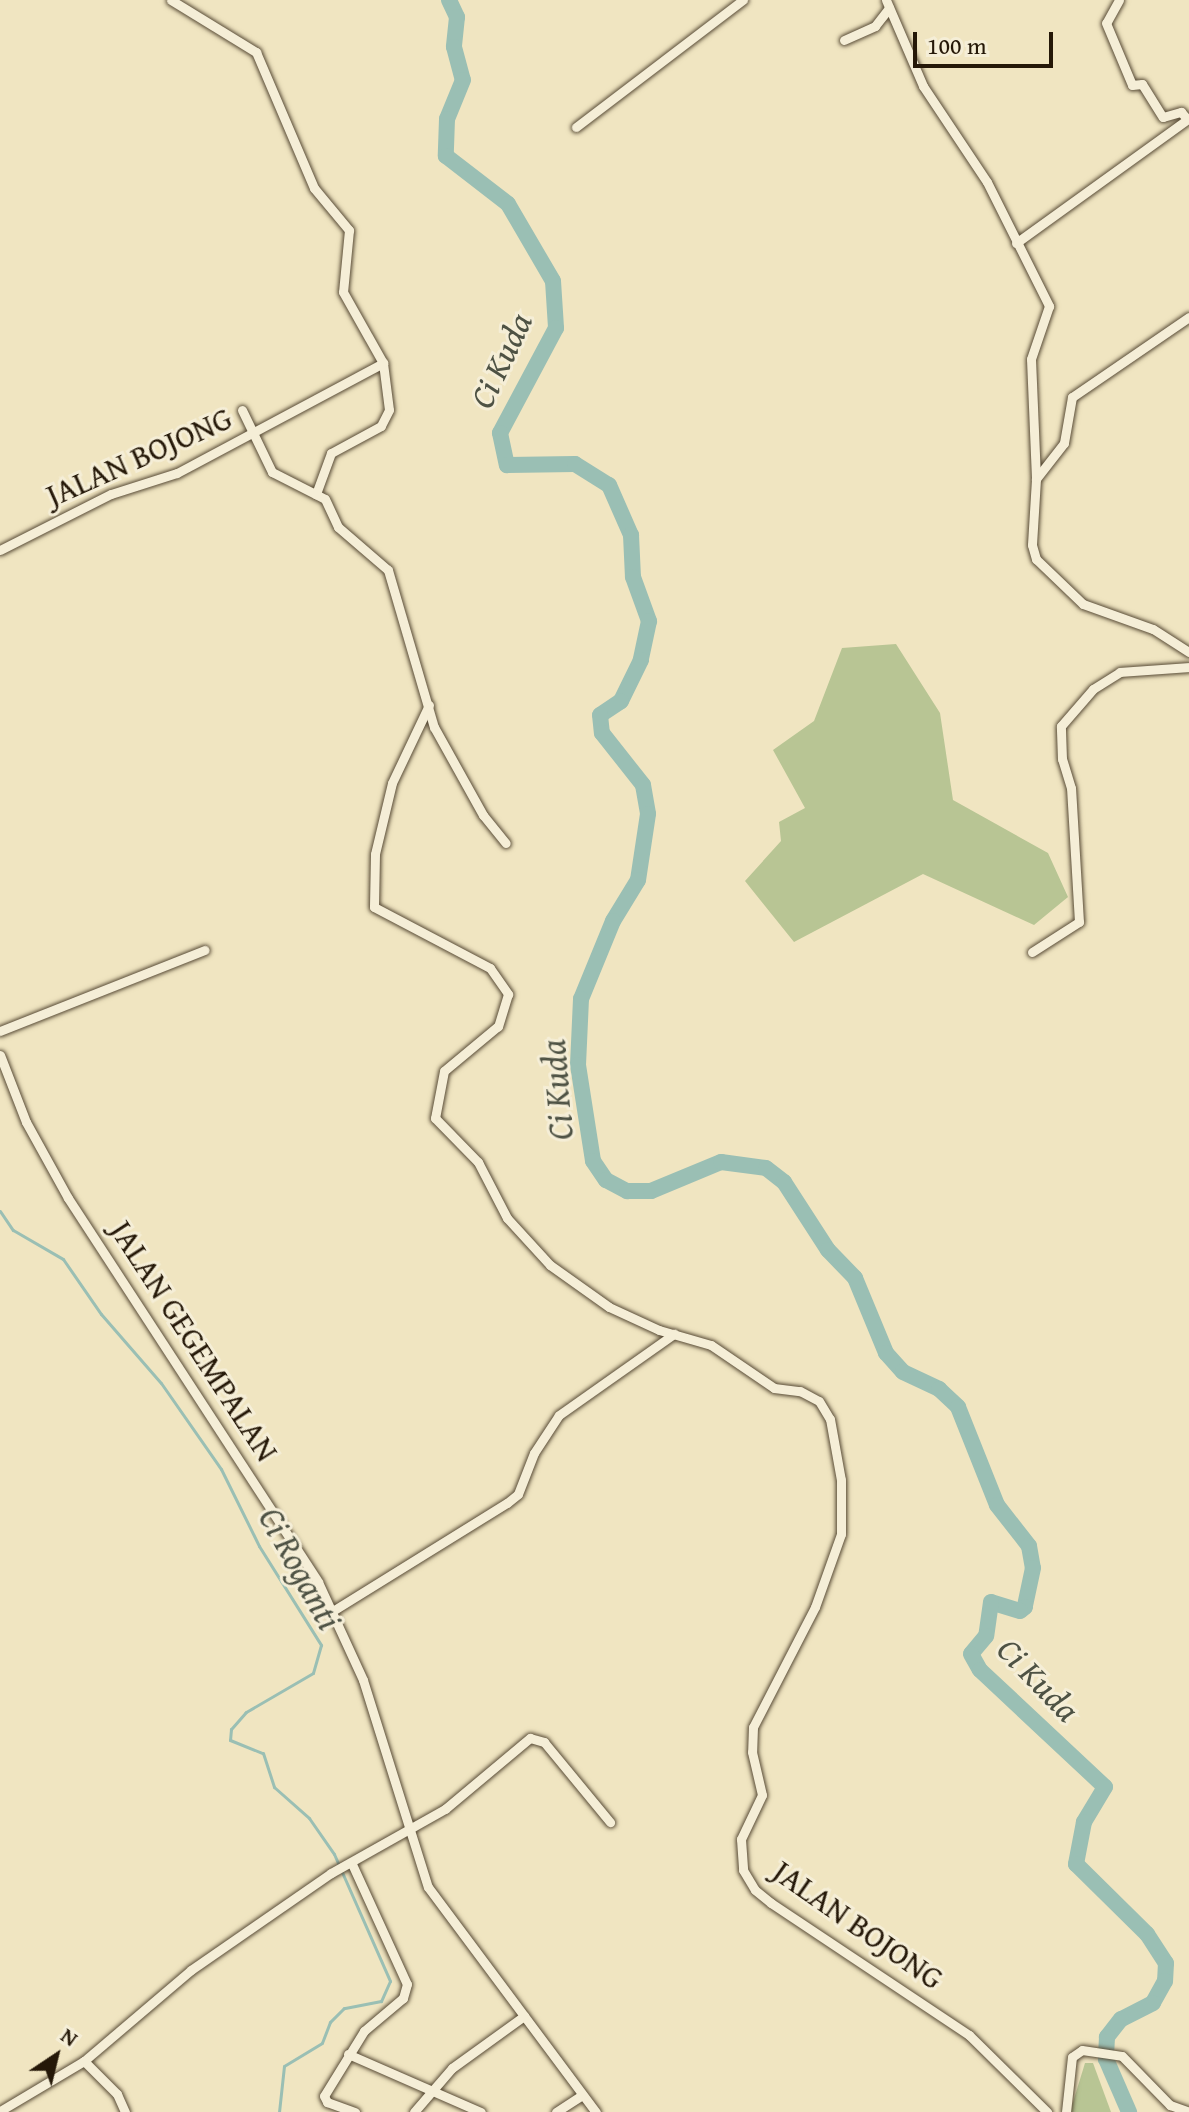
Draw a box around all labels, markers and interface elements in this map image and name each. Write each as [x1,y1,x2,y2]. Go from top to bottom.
scale bar [917,16,1057,66]
text: 100 m [927,28,987,63]
water label: Ci Kuda [460,306,540,414]
street label: JALAN BOJONG [40,399,238,515]
water label: Ci Kuda [531,1038,581,1142]
street label: JALAN GEGEMPALAN [102,1213,286,1469]
water label: Ci Roganti [251,1500,351,1636]
water label: Ci Kuda [989,1629,1089,1729]
street label: JALAN BOJONG [765,1852,951,1998]
north arrow [16,2016,96,2096]
text: N [55,2019,85,2054]

